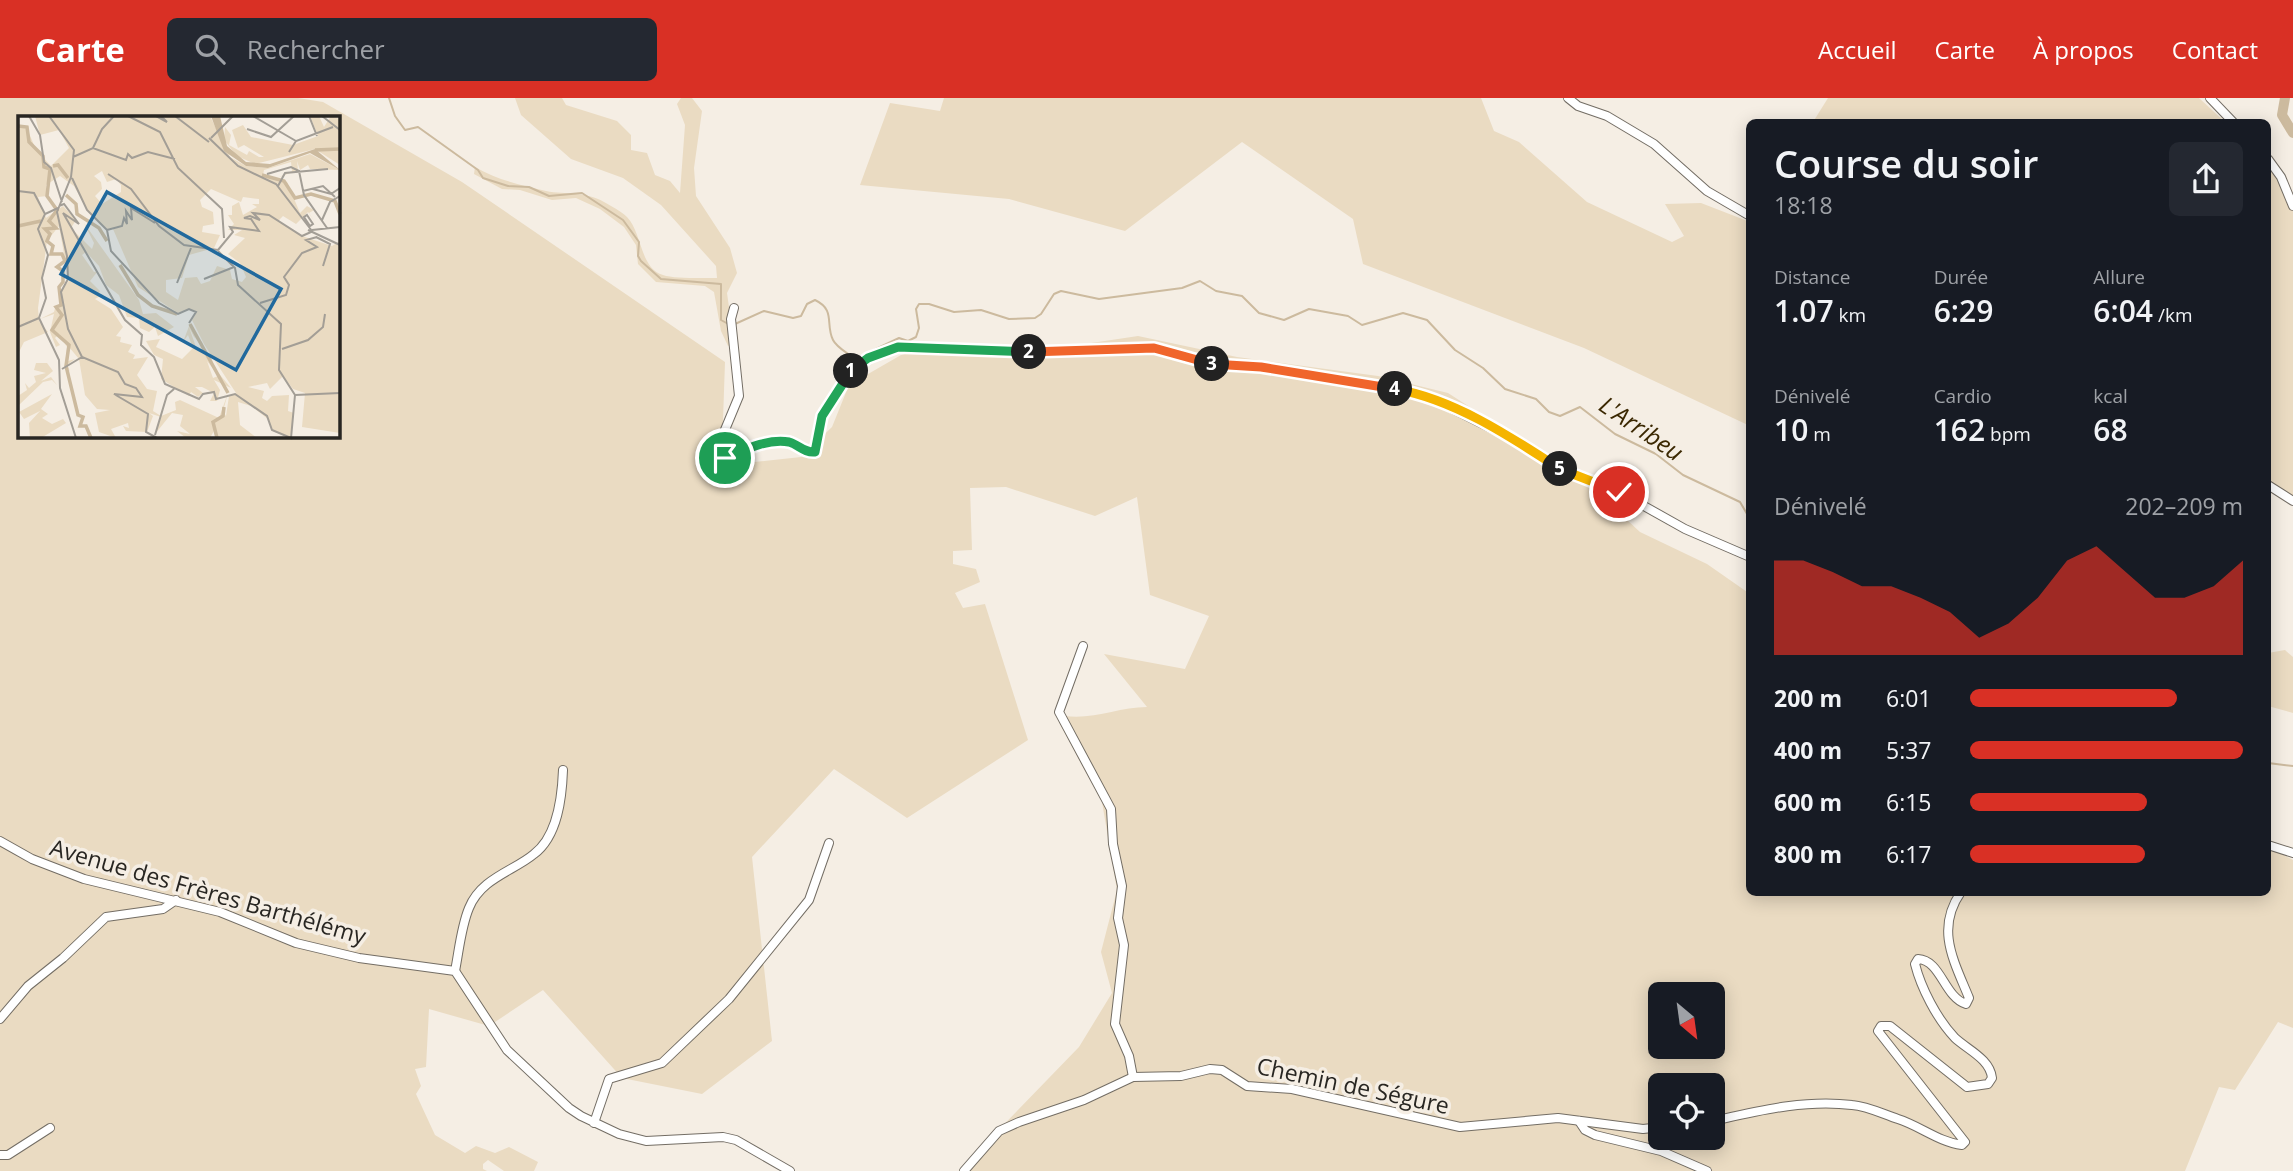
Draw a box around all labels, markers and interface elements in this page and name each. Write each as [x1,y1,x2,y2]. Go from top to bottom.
search box [167,18,657,81]
text: Carte [35,27,125,72]
icon: search [191,30,229,68]
text: Rechercher [247,31,385,67]
text: Accueil [1818,33,1897,66]
text: Carte [1935,33,1995,66]
text: À propos [2033,33,2134,66]
text: Contact [2172,33,2258,66]
inset map [18,116,340,438]
text: Course du soir [1774,137,2038,189]
button: share [2169,142,2243,216]
text: 18:18 [1774,189,1833,221]
text: Distance [1774,264,1850,290]
text: Durée [1934,264,1988,290]
text: Allure [2093,264,2145,290]
text: 1.07 [1774,290,1834,331]
text: 6:29 [1934,290,1993,331]
text: 6:04 [2093,290,2153,331]
text: km [1834,302,1866,328]
text: /km [2153,302,2193,328]
pin: 2 [1012,334,1046,370]
text: 2 [1023,338,1034,364]
pin: 3 [1194,346,1230,382]
text: 3 [1206,350,1217,376]
pin: 1 [834,354,868,388]
text: 1 [845,357,856,383]
pin: 4 [1378,372,1412,406]
text: 4 [1389,375,1400,401]
text: Dénivelé [1774,383,1851,409]
text: Cardio [1934,383,1992,409]
text: kcal [2093,383,2128,409]
water label: L'Arribeu [1593,388,1690,468]
text: 10 [1774,409,1808,450]
text: 162 [1934,409,1985,450]
text: 68 [2093,409,2128,450]
text: m [1808,421,1831,447]
text: bpm [1985,421,2031,447]
pin [695,428,755,488]
icon: arrive [706,439,744,477]
pin: 5 [1542,452,1578,486]
text: 5 [1554,455,1565,481]
pin [1589,462,1649,522]
icon: check [1600,473,1638,511]
text: Dénivelé [1774,490,1867,522]
text: 202–209 m [2125,490,2243,522]
text: 200 m [1774,682,1842,714]
text: 6:01 [1886,682,1932,714]
text: 400 m [1774,734,1842,766]
text: 5:37 [1886,734,1932,766]
text: 600 m [1774,786,1842,818]
text: 6:15 [1886,786,1932,818]
street label: Avenue des Frères Barthélémy [47,831,370,952]
text: 800 m [1774,838,1842,870]
text: 6:17 [1886,838,1932,870]
north arrow [1648,982,1726,1059]
map controls [1648,982,1725,1150]
street label: Chemin de Ségure [1254,1049,1452,1121]
button: locate [1648,1073,1725,1150]

